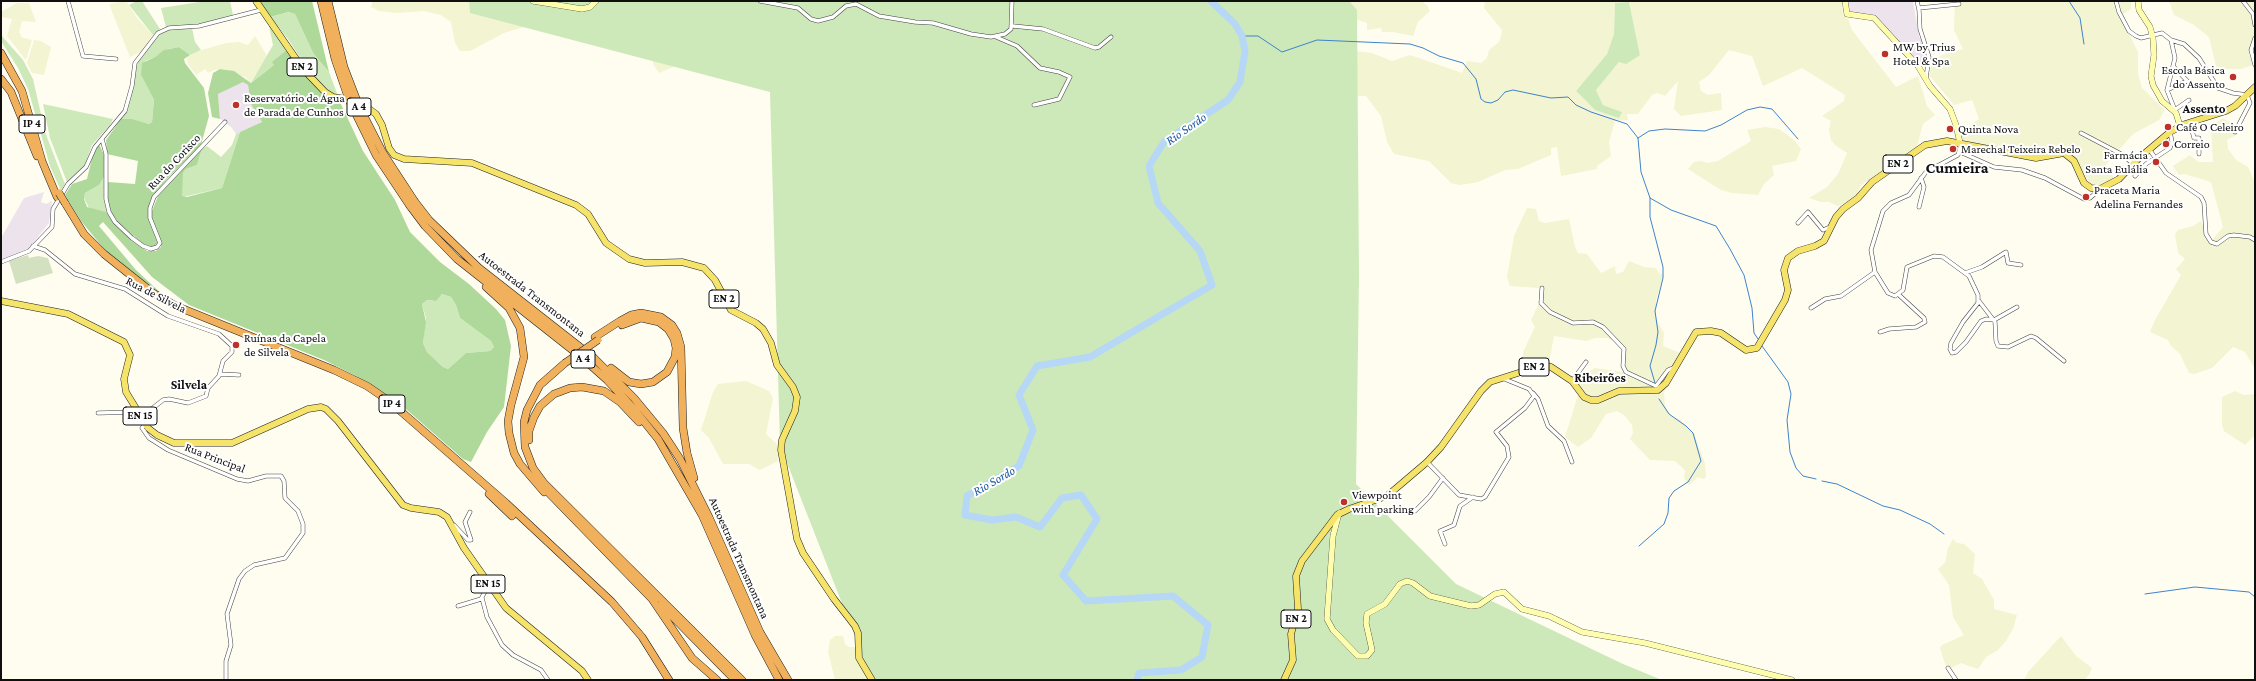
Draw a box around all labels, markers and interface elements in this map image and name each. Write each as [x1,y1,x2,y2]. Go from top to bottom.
place label: MW by Trius Hotel & Spa [1893,40,1955,68]
marker: MW by Trius Hotel & Spa [1880,49,1890,59]
road number: EN 2 [287,58,317,76]
place label: Escola Básica do Assento [2161,63,2225,91]
marker: Escola Básica do Assento [2228,72,2238,82]
place label: Reservatório de Água de Parada de Cunhos [244,91,345,119]
road number: A 4 [347,98,371,116]
marker: Reservatório de Água de Parada de Cunhos [231,100,241,110]
district label: Assento [2182,101,2226,117]
water label: Rio Sordo [1163,109,1209,149]
road number: IP 4 [19,115,45,133]
place label: Café O Celeiro [2176,120,2244,134]
place label: Quinta Nova [1958,122,2018,136]
marker: Café O Celeiro [2163,122,2173,132]
marker: Quinta Nova [1945,124,1955,134]
street label: Rua do Corisco [144,131,204,193]
place label: Correio [2174,137,2210,151]
marker: Correio [2161,139,2171,149]
place label: Marechal Teixeira Rebelo [1961,142,2081,156]
marker: Marechal Teixeira Rebelo [1948,144,1958,154]
place label: Farmácia Santa Eulália [2085,148,2148,176]
road number: EN 2 [1883,155,1913,173]
marker: Farmácia Santa Eulália [2151,157,2161,167]
district label: Cumieira [1926,158,1988,178]
place label: Praceta Maria Adelina Fernandes [2094,183,2183,211]
marker: Praceta Maria Adelina Fernandes [2081,192,2091,202]
street label: Autoestrada Transmontana [476,248,588,340]
street label: Rua de Silvela [123,274,189,316]
road number: EN 2 [709,290,739,308]
place label: Ruínas da Capela de Silvela [244,331,326,359]
marker: Ruínas da Capela de Silvela [231,340,241,350]
road number: A 4 [571,350,595,368]
road number: EN 2 [1519,358,1549,376]
district label: Ribeirões [1574,370,1626,386]
district label: Silvela [171,377,207,393]
road number: IP 4 [379,395,405,413]
road number: EN 15 [123,407,157,425]
street label: Rua Principal [183,440,247,476]
water label: Rio Sordo [970,463,1018,499]
place label: Viewpoint with parking [1352,488,1414,516]
street label: Autoestrada Transmontana [706,495,772,621]
marker: Viewpoint with parking [1339,497,1349,507]
road number: EN 15 [471,575,505,593]
road number: EN 2 [1281,610,1311,628]

